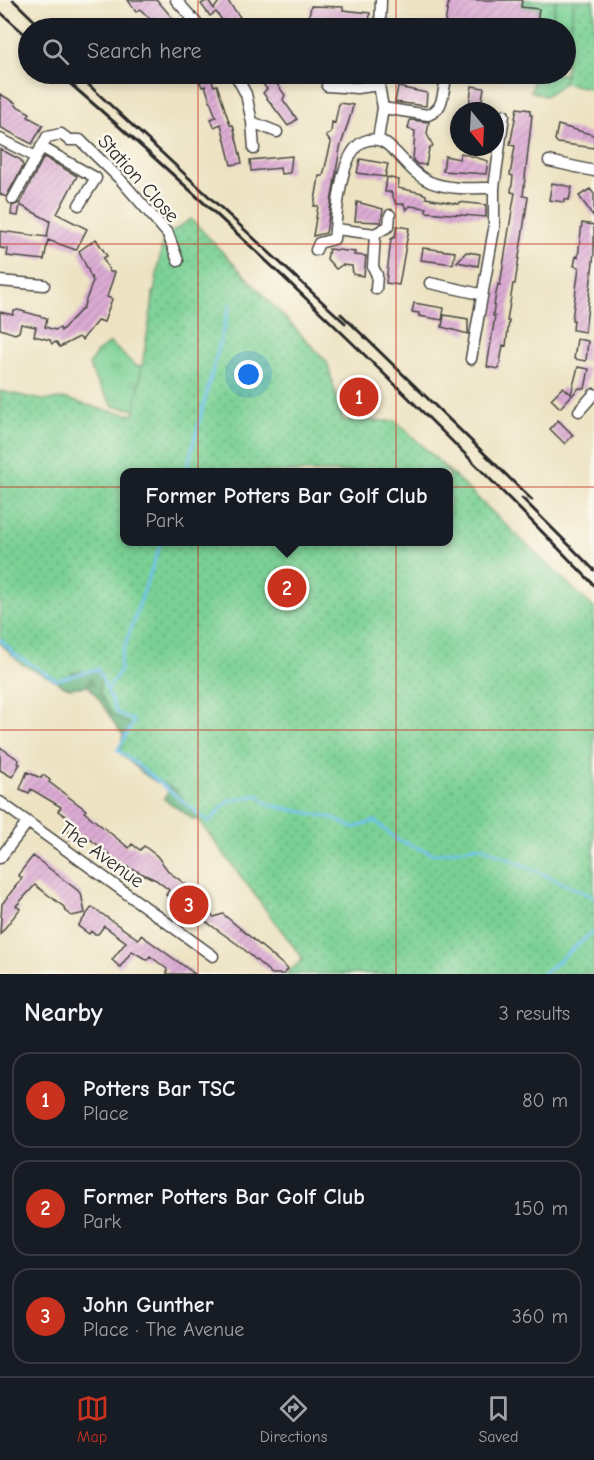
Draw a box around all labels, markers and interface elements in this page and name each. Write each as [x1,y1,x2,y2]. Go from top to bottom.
search box [18,18,576,84]
icon: search [39,35,72,68]
text: Search here [87,38,202,64]
north arrow [450,102,504,156]
street label: Station Close [93,130,184,227]
your location [234,360,263,389]
pin: 1 [340,374,378,420]
popup [120,468,453,546]
text: Former Potters Bar Golf Club [146,483,427,509]
text: Park [146,509,184,532]
pin: 2 [268,566,306,610]
street label: The Avenue [55,816,148,893]
pin: 3 [170,882,208,928]
text: Nearby [24,998,103,1028]
text: 3 results [499,1002,570,1025]
text: Potters Bar TSC [83,1076,235,1102]
text: 1 [42,1089,49,1112]
text: 80 m [522,1089,568,1112]
text: Place [83,1102,129,1125]
text: Former Potters Bar Golf Club [83,1184,365,1210]
text: 2 [41,1197,50,1220]
text: 150 m [514,1197,568,1220]
text: Park [83,1210,121,1233]
text: John Gunther [83,1292,214,1318]
text: 3 [41,1305,50,1328]
text: 360 m [512,1305,568,1328]
text: Place · The Avenue [83,1318,244,1341]
tab: Map [76,1392,109,1446]
tab: Directions [260,1392,327,1446]
tab: Saved [478,1392,518,1446]

